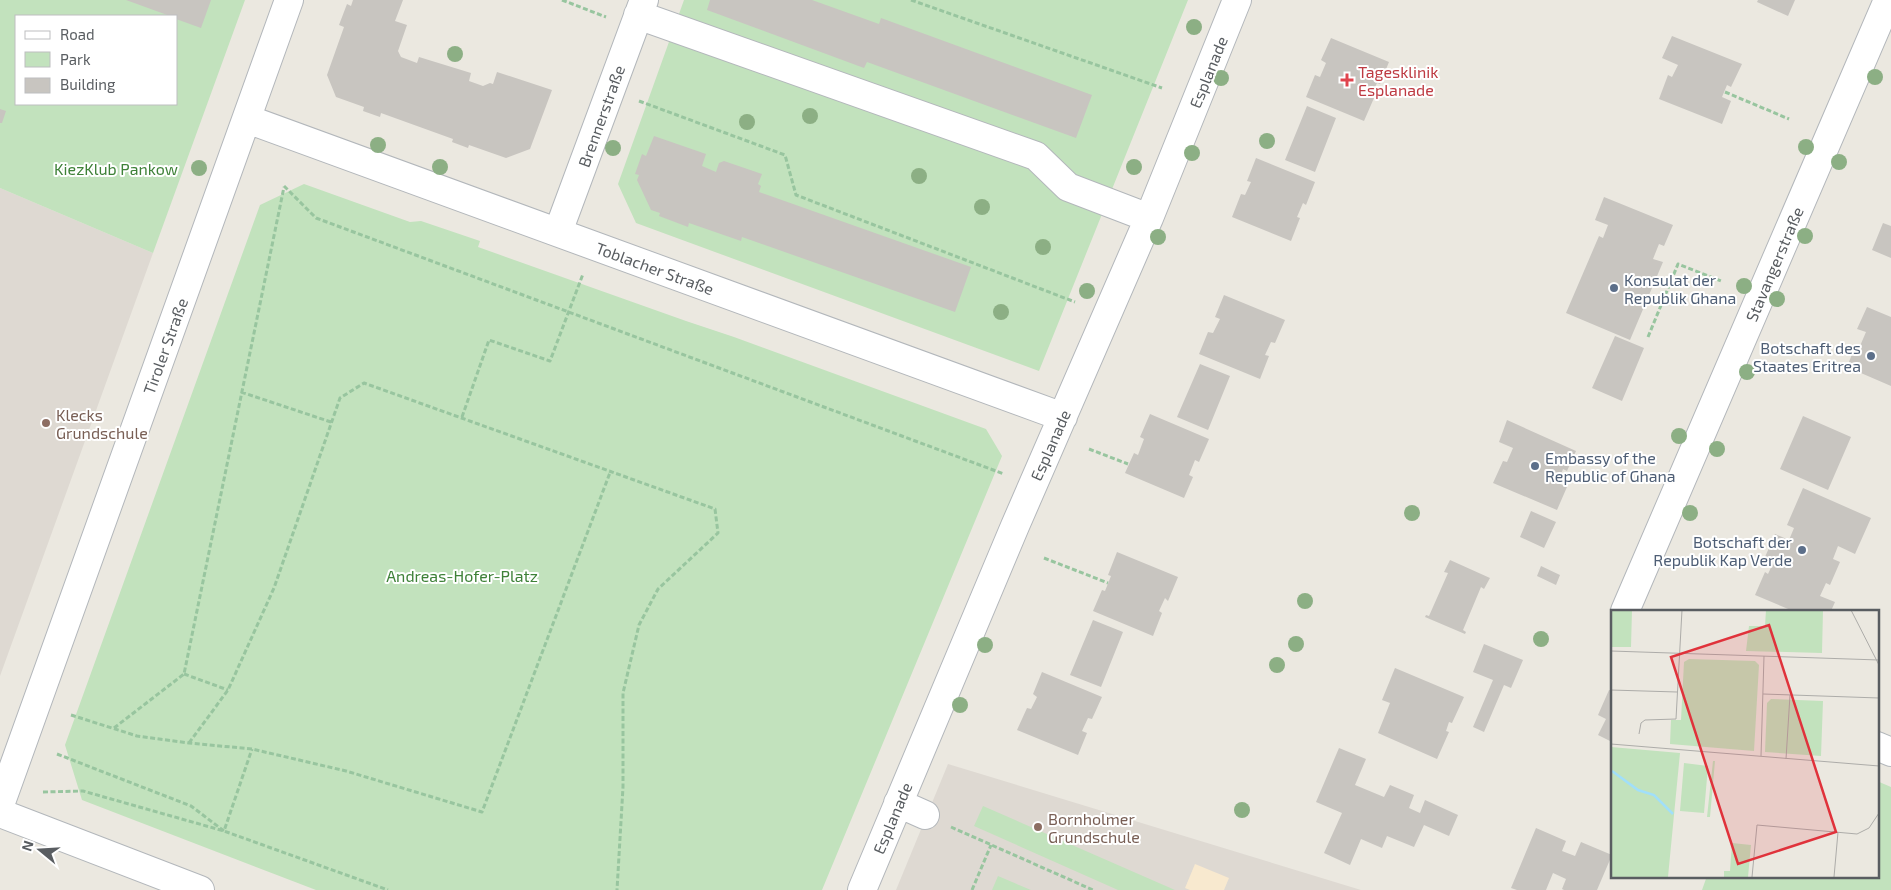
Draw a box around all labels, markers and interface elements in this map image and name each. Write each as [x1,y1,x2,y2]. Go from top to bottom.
legend [15,15,178,105]
text: Road [60,25,95,43]
street label: Esplanade [1185,33,1231,111]
text: Park [60,50,91,68]
street label: Brennerstraße [574,62,628,170]
place label: Tagesklinik Esplanade [1358,62,1438,99]
marker: Tagesklinik Esplanade [1340,73,1354,87]
text: Building [60,75,116,93]
park label: KiezKlub Pankow [54,159,178,178]
street label: Stavangerstraße [1741,204,1807,324]
street label: Toblacher Straße [593,238,717,298]
place label: Konsulat der Republik Ghana [1624,270,1736,307]
marker: Konsulat der Republik Ghana [1608,282,1620,294]
street label: Tiroler Straße [139,295,191,397]
place label: Botschaft des Staates Eritrea [1753,338,1861,375]
marker: Botschaft des Staates Eritrea [1865,350,1877,362]
place label: Klecks Grundschule [56,405,148,442]
street label: Esplanade [1026,407,1074,483]
marker: Klecks Grundschule [40,417,52,429]
place label: Embassy of the Republic of Ghana [1545,448,1676,485]
marker: Embassy of the Republic of Ghana [1529,460,1541,472]
place label: Botschaft der Republik Kap Verde [1653,532,1793,569]
marker: Botschaft der Republik Kap Verde [1796,544,1808,556]
park label: Andreas-Hofer-Platz [386,566,538,585]
inset map [1611,610,1878,878]
street label: Esplanade [868,779,916,857]
place label: Bornholmer Grundschule [1048,809,1140,846]
marker: Bornholmer Grundschule [1032,821,1044,833]
north arrow [15,825,65,875]
text: N [18,838,37,853]

